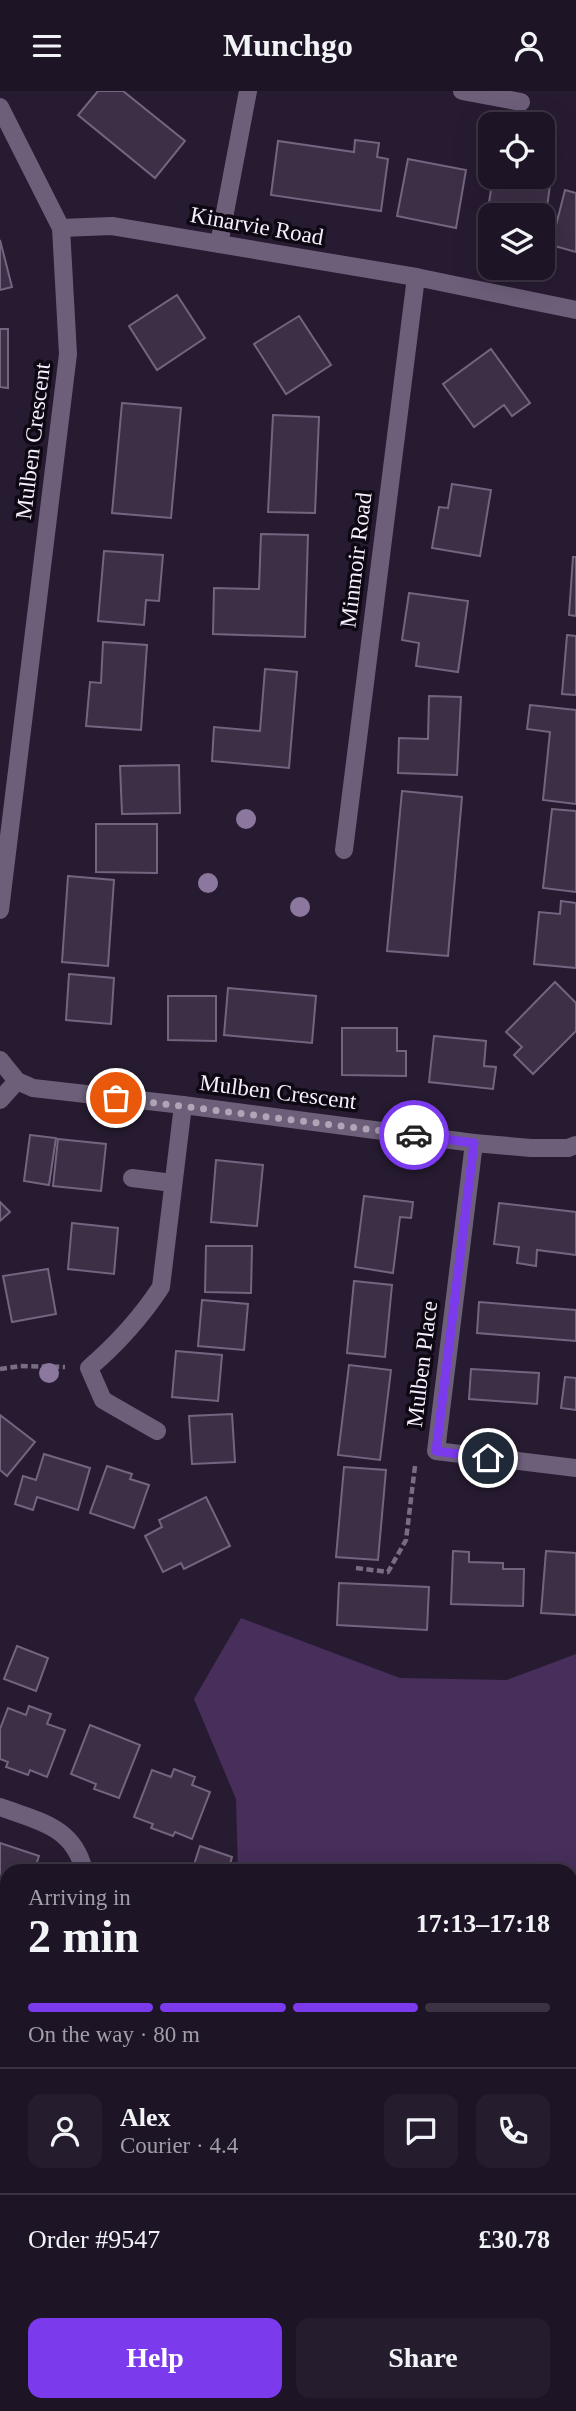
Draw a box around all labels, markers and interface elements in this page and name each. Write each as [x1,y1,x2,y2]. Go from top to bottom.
icon: menu [28,27,66,65]
text: Munchgo [223,27,353,63]
icon: person [510,27,548,65]
map controls [478,112,555,280]
button: locate [478,112,555,189]
street label: Kinarvie Road [188,202,326,250]
button: layers [478,203,555,280]
street label: Mulben Crescent [11,361,55,521]
street label: Minmoir Road [335,490,377,629]
pin [86,1068,146,1128]
street label: Mulben Crescent [198,1070,358,1114]
icon: bag [97,1079,135,1117]
courier [379,1100,449,1170]
icon: car [395,1116,433,1154]
street label: Mulben Place [402,1299,442,1429]
pin [458,1428,518,1488]
icon: home [469,1439,507,1477]
text: Arriving in [28,1885,131,1910]
text: 17:13–17:18 [416,1909,550,1938]
text: 2 min [28,1911,139,1962]
text: On the way · 80 m [28,2022,200,2047]
button: person [28,2094,102,2168]
button: chat [384,2094,458,2168]
button: phone [476,2094,550,2168]
text: Alex [120,2103,171,2132]
text: Courier · 4.4 [120,2133,238,2158]
text: Order #9547 [28,2225,160,2254]
text: £30.78 [479,2225,550,2254]
button: Help [28,2318,282,2398]
button: Share [296,2318,550,2398]

